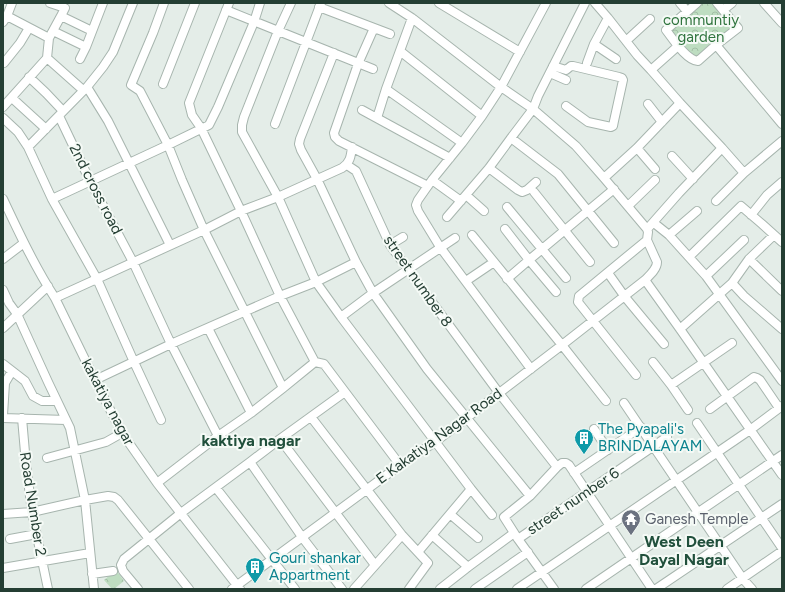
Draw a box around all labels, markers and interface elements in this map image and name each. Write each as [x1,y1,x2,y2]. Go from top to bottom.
park label: communtiy garden [663,11,739,46]
street label: 2nd cross road [66,141,126,237]
street label: street number 8 [380,232,456,330]
street label: kakatiya nagar [78,356,138,448]
street label: E Kakatiya Nagar Road [373,384,505,488]
place label: The Pyapali's BRINDALAYAM [598,420,702,455]
building icon: The Pyapali's BRINDALAYAM [573,427,595,455]
district label: kaktiya nagar [201,431,301,450]
street label: Road Number 2 [16,451,50,557]
street label: street number 6 [524,463,623,538]
temple icon: Ganesh Temple [620,508,642,536]
place label: Ganesh Temple [645,510,748,528]
district label: West Deen Dayal Nagar [639,532,729,569]
place label: Gouri shankar Appartment [269,549,361,584]
building icon: Gouri shankar Appartment [244,556,266,584]

